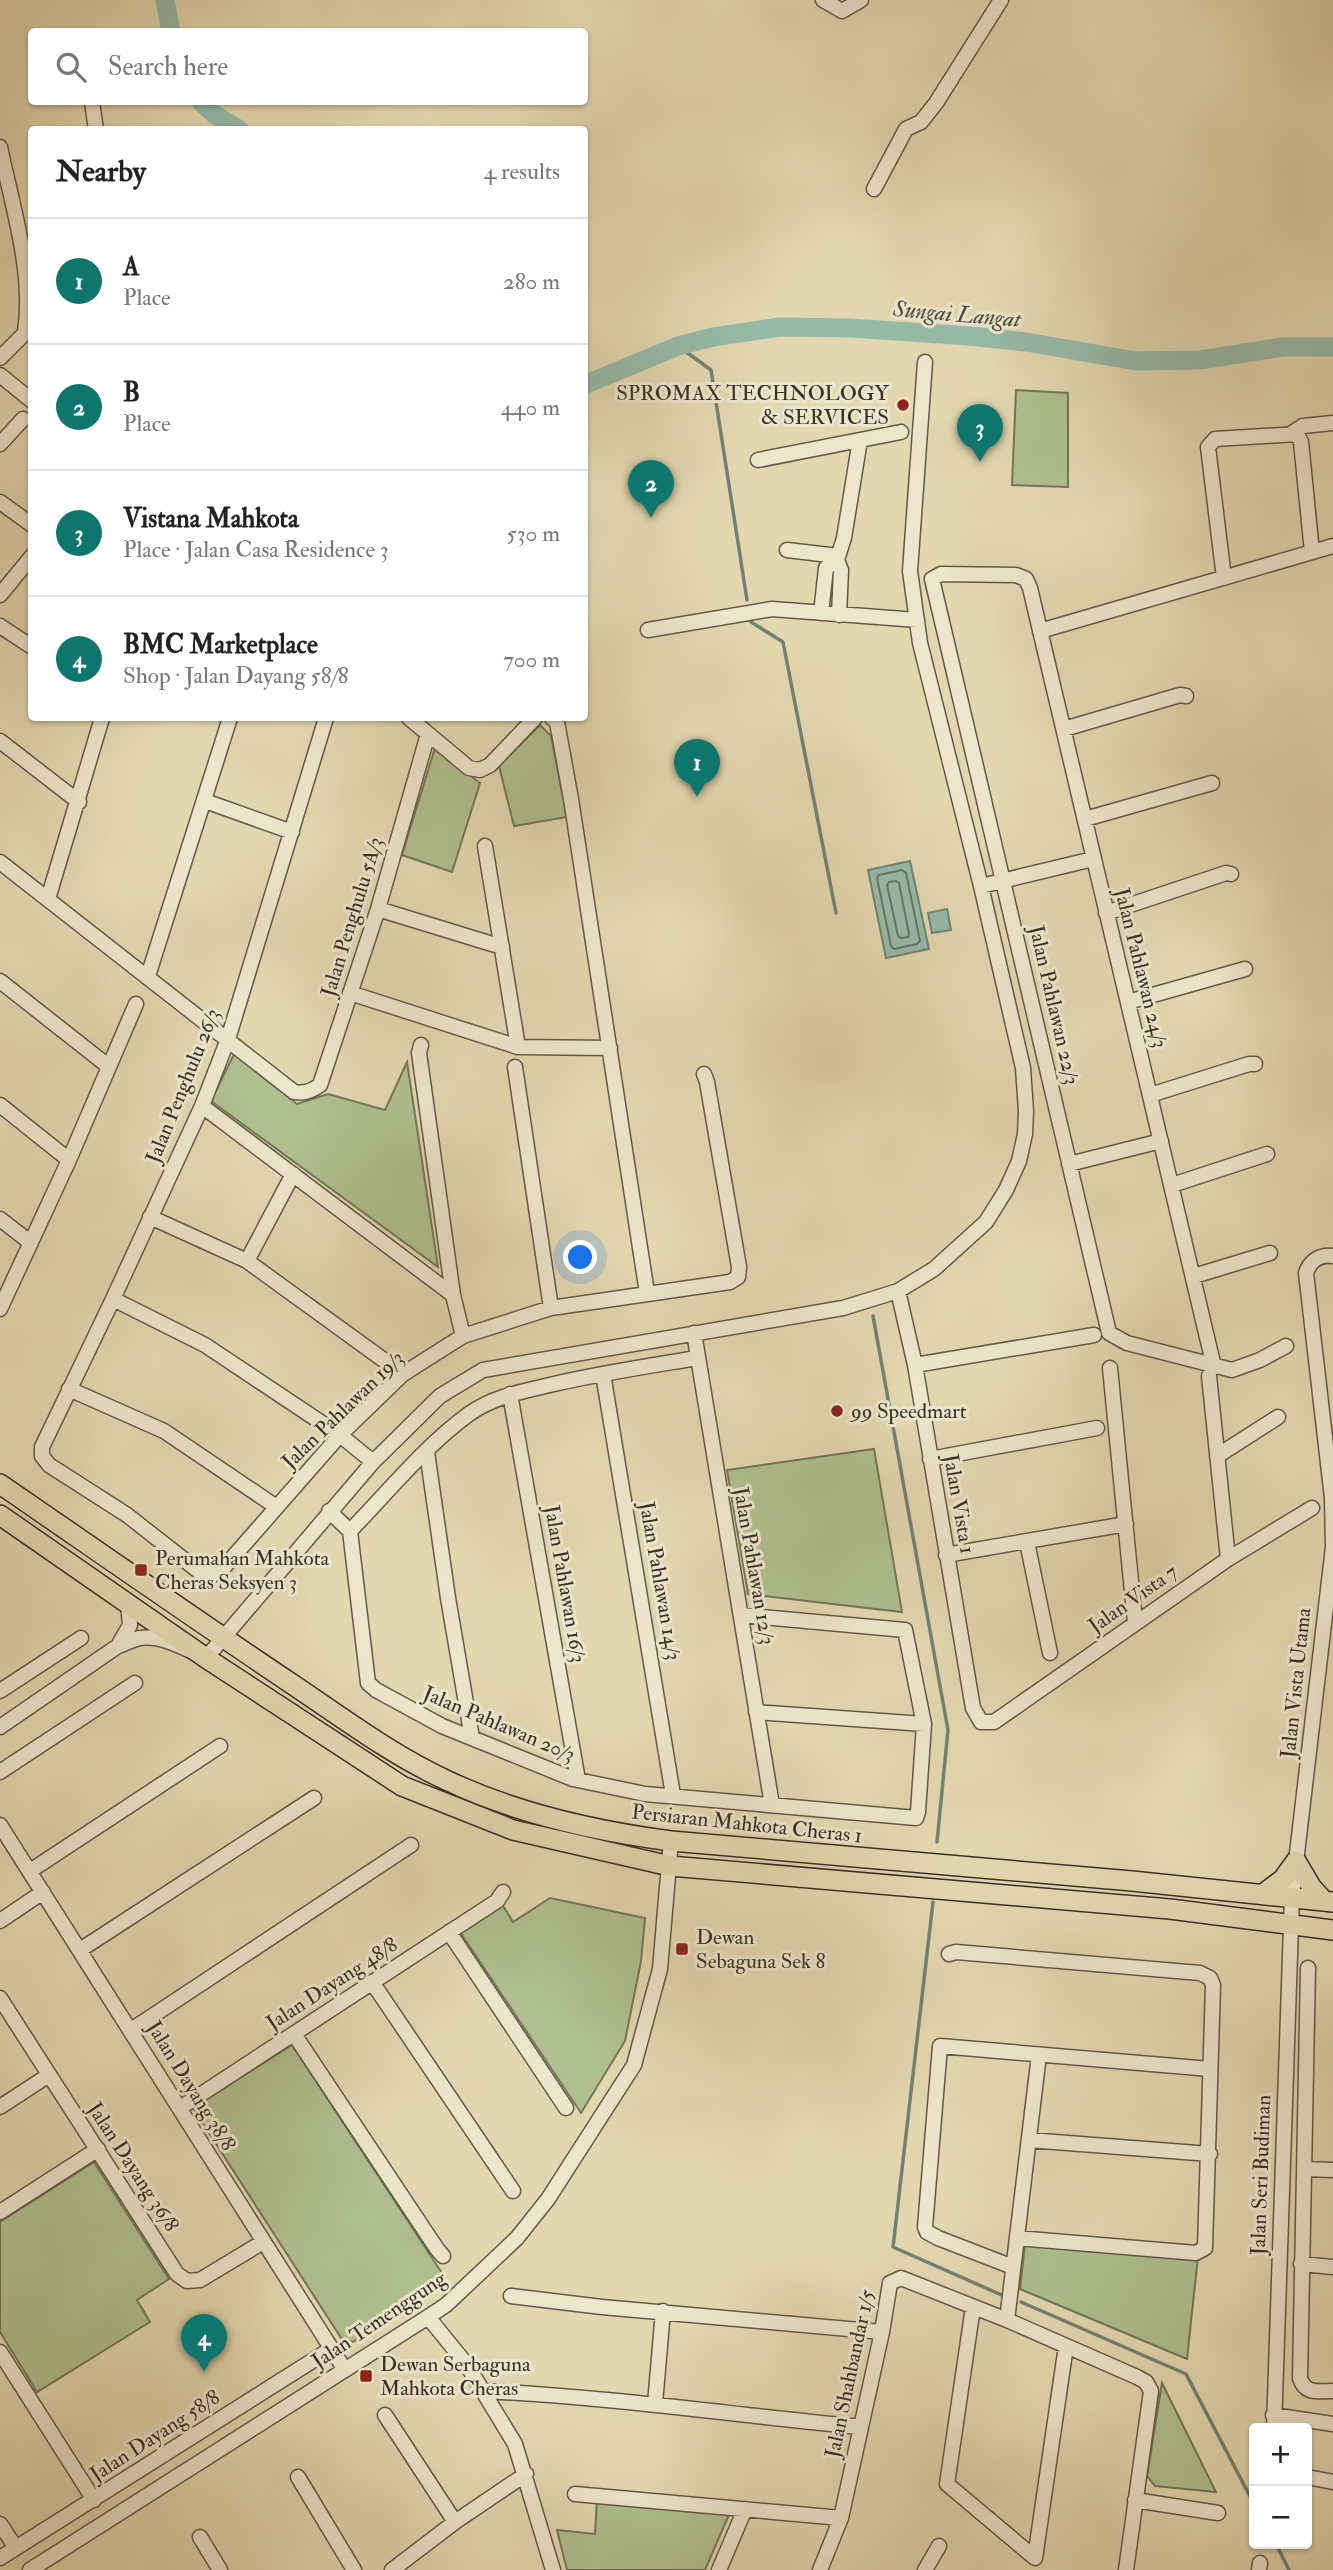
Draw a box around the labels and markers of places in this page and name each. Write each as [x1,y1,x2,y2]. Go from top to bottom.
place label: SPROMAX TECHNOLOGY & SERVICES [616,380,890,431]
marker: SPROMAX TECHNOLOGY & SERVICES [895,397,911,413]
pin: 3 [957,404,1003,462]
pin: 2 [628,460,674,518]
pin: 1 [674,739,720,797]
place label: 99 Speedmart [849,1398,967,1425]
marker: 99 Speedmart [829,1403,845,1419]
place label: Perumahan Mahkota Cheras Seksyen 3 [155,1545,329,1596]
marker: Perumahan Mahkota Cheras Seksyen 3 [133,1562,149,1578]
place label: Dewan Sebaguna Sek 8 [696,1924,826,1975]
marker: Dewan Sebaguna Sek 8 [674,1941,690,1957]
pin: 4 [181,2314,227,2372]
place label: Dewan Serbaguna Mahkota Cheras [380,2351,531,2402]
marker: Dewan Serbaguna Mahkota Cheras [358,2368,374,2384]

